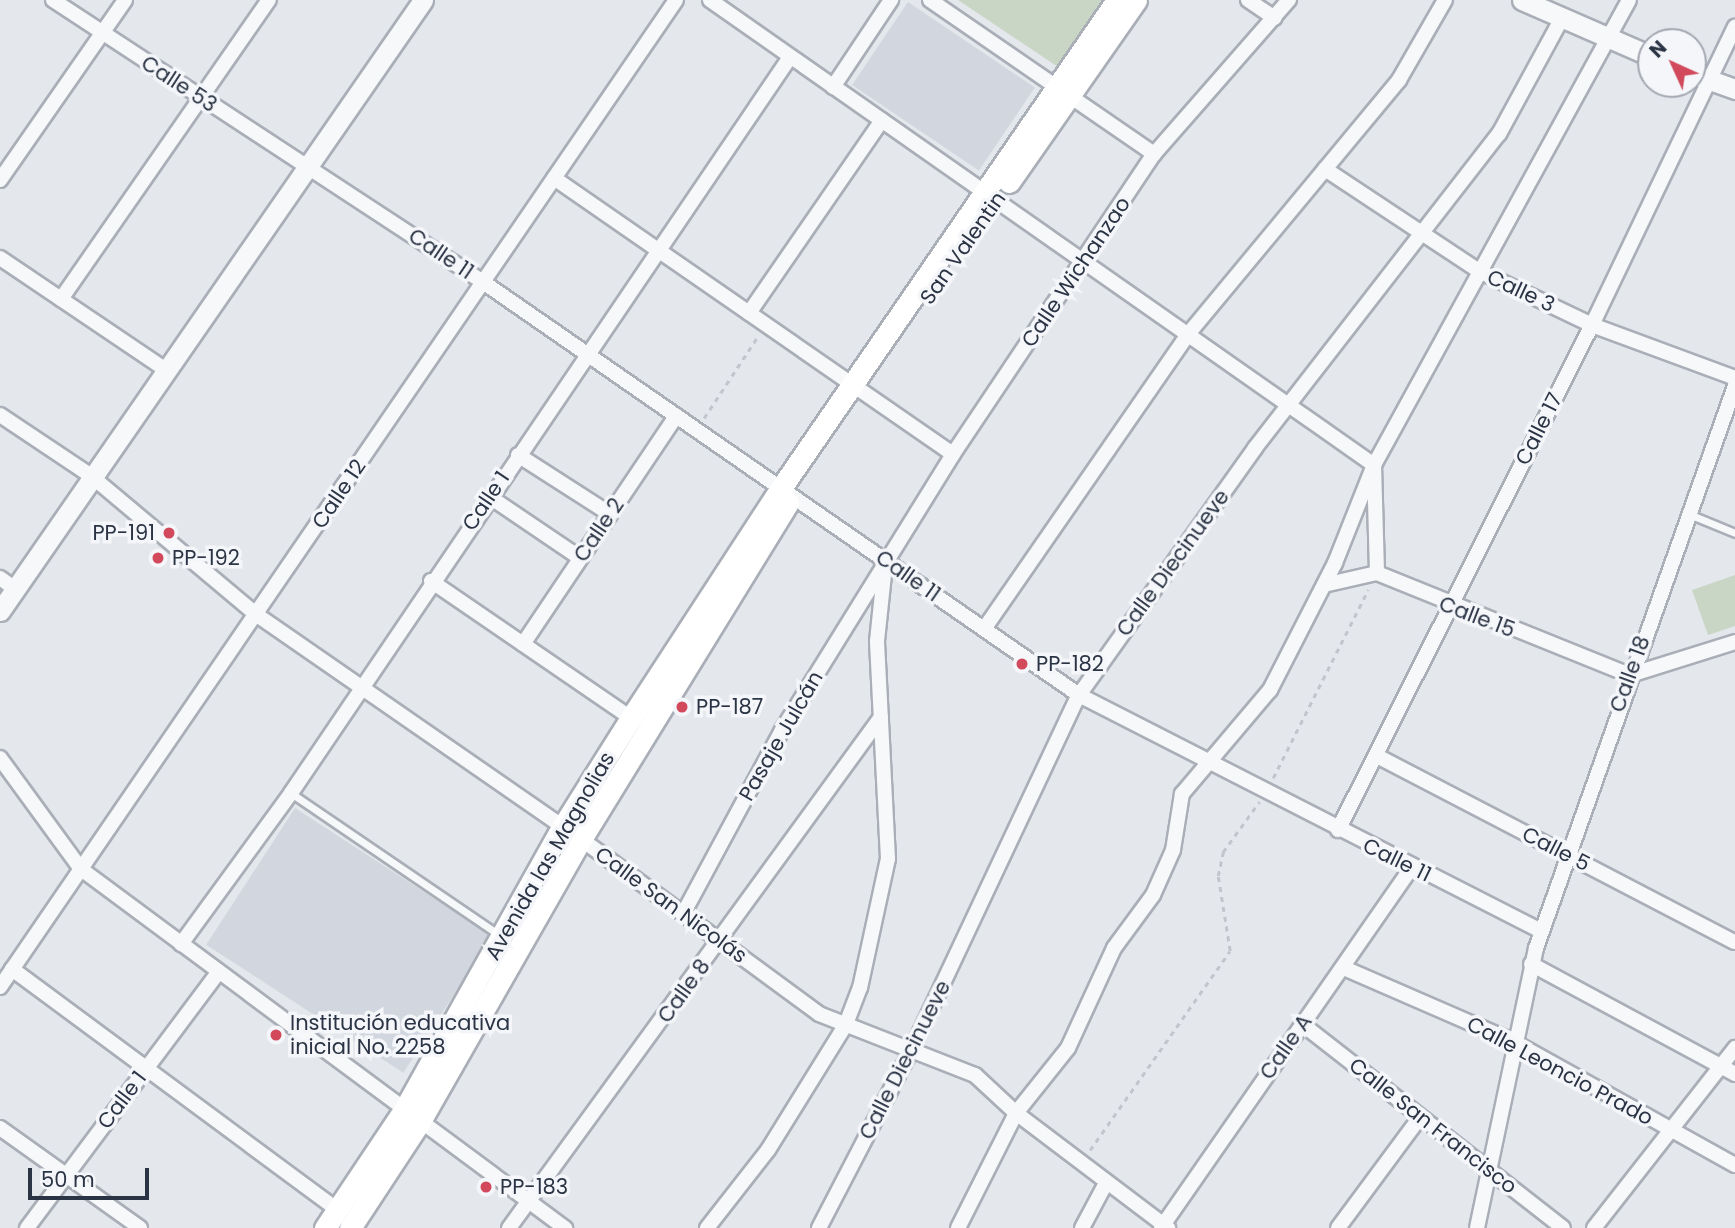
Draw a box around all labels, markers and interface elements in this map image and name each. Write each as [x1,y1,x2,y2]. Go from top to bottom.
north arrow [1637,28,1707,98]
text: N [1644,35,1673,64]
street label: Calle 53 [137,50,221,118]
street label: San Valentin [915,187,1011,309]
street label: Calle Wichanzao [1016,192,1136,352]
street label: Calle 11 [404,223,478,285]
street label: Calle 3 [1483,264,1559,318]
street label: Calle 17 [1510,389,1568,469]
street label: Calle 12 [307,455,371,533]
street label: Calle 1 [457,467,515,535]
street label: Calle Diecinueve [1111,485,1235,641]
street label: Calle 2 [569,493,629,567]
place label: PP-191 [92,520,155,546]
marker: PP-191 [161,525,177,541]
place label: PP-192 [172,545,240,571]
street label: Calle 11 [871,545,945,607]
marker: PP-192 [150,550,166,566]
street label: Calle 15 [1435,591,1519,643]
street label: Calle 18 [1605,632,1655,716]
place label: PP-182 [1036,651,1104,677]
marker: PP-182 [1014,656,1030,672]
street label: Pasaje Julcán [734,667,828,805]
place label: PP-187 [696,694,763,720]
marker: PP-187 [674,699,690,715]
street label: Avenida las Magnolias [480,747,620,965]
street label: Calle 5 [1518,821,1594,877]
street label: Calle 11 [1359,833,1435,887]
street label: Calle San Nicolás [590,842,752,968]
street label: Calle 8 [652,954,716,1028]
street label: Calle Diecinueve [854,976,956,1144]
place label: Institución educativa inicial No. 2258 [290,1010,510,1060]
street label: Calle A [1255,1010,1317,1084]
street label: Calle Leoncio Prado [1463,1011,1657,1131]
marker: Institución educativa inicial No. 2258 [268,1027,284,1043]
street label: Calle San Francisco [1344,1053,1522,1199]
street label: Calle 1 [92,1066,152,1134]
scale bar [32,1154,152,1198]
text: 50 m [41,1165,95,1194]
place label: PP-183 [500,1174,568,1200]
marker: PP-183 [478,1179,494,1195]

